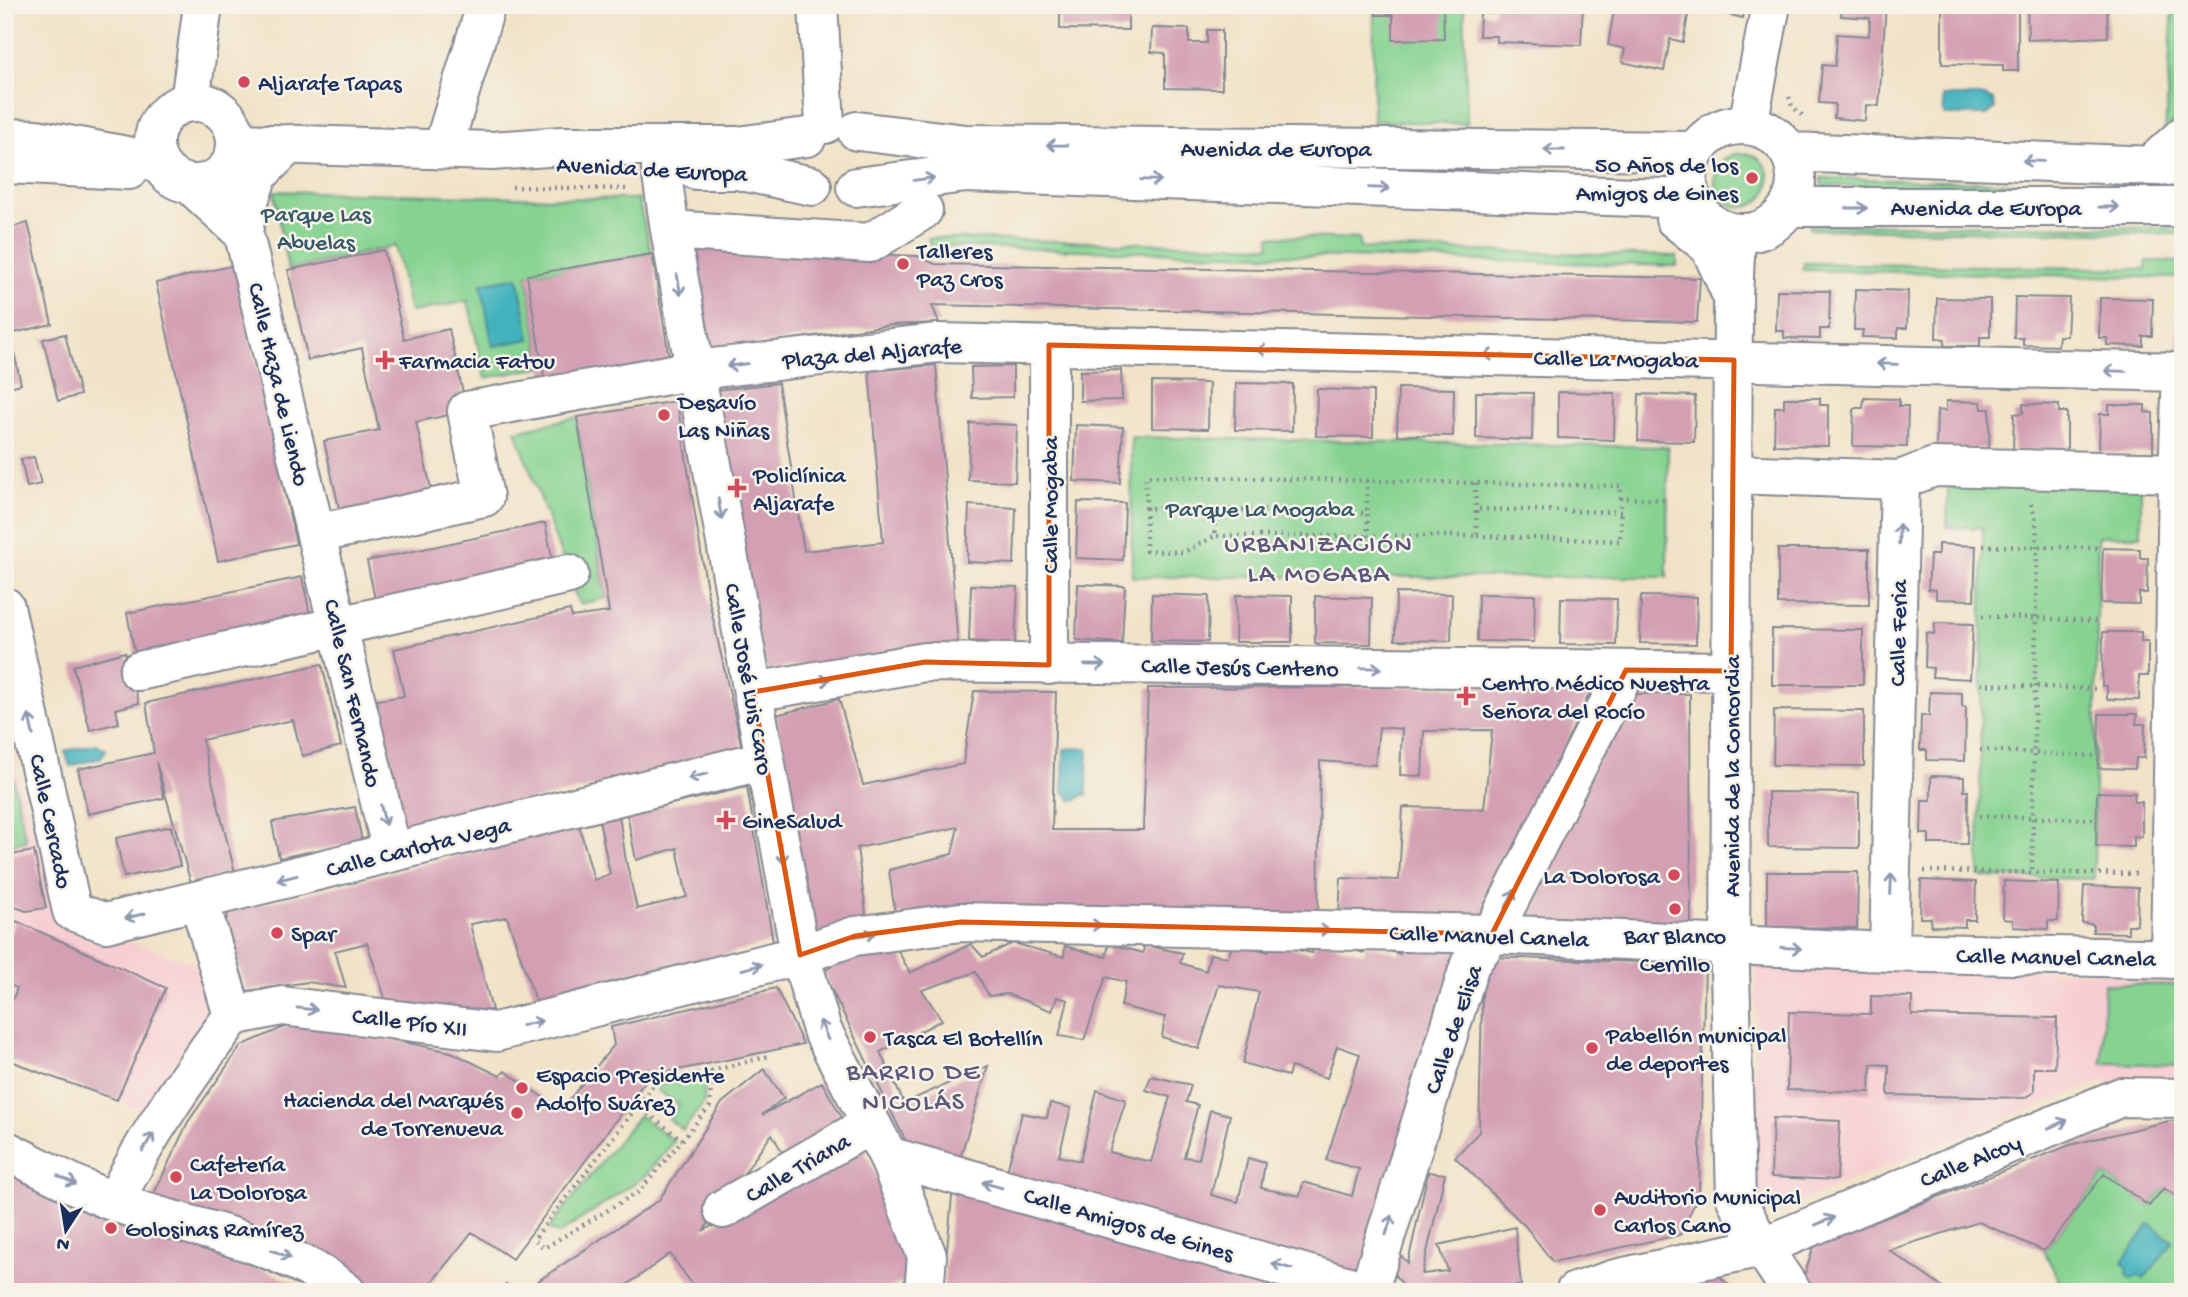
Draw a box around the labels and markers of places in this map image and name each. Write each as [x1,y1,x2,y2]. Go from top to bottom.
place label: Aljarafe Tapas [258,71,403,100]
marker: Aljarafe Tapas [236,74,252,90]
place label: 50 Años de los Amigos de Gines [1576,153,1739,210]
marker: 50 Años de los Amigos de Gines [1744,170,1760,186]
place label: Talleres Paz Cros [915,239,1004,296]
marker: Talleres Paz Cros [895,256,911,272]
place label: Farmacia Fatou [398,349,555,378]
marker: Farmacia Fatou [377,352,393,368]
place label: Desavío Las Niñas [676,390,770,447]
marker: Desavío Las Niñas [656,407,672,423]
place label: Policlínica Aljarafe [752,463,847,520]
marker: Policlínica Aljarafe [727,478,747,498]
place label: Centro Médico Nuestra Señora del Rocío [1482,671,1710,728]
marker: Centro Médico Nuestra Señora del Rocío [1456,686,1476,706]
place label: GineSalud [742,809,843,838]
marker: GineSalud [716,810,736,830]
place label: La Dolorosa [1543,864,1661,893]
marker: La Dolorosa [1666,867,1682,883]
marker: Bar Blanco Cerrillo [1667,901,1683,917]
place label: Spar [291,922,338,951]
place label: Bar Blanco Cerrillo [1623,924,1726,981]
marker: Spar [269,925,285,941]
place label: Pabellón municipal de deportes [1605,1023,1786,1080]
place label: Tasca El Botellín [882,1026,1043,1055]
marker: Tasca El Botellín [862,1029,878,1045]
marker: Pabellón municipal de deportes [1584,1040,1600,1056]
place label: Espacio Presidente Adolfo Suárez [536,1063,725,1120]
marker: Espacio Presidente Adolfo Suárez [514,1080,530,1096]
place label: Hacienda del Marqués de Torrenueva [283,1088,504,1145]
marker: Hacienda del Marqués de Torrenueva [509,1105,525,1121]
place label: Cafetería La Dolorosa [190,1152,307,1209]
marker: Cafetería La Dolorosa [168,1169,184,1185]
place label: Auditorio Municipal Carlos Cano [1614,1185,1801,1242]
marker: Auditorio Municipal Carlos Cano [1592,1202,1608,1218]
place label: Golosinas Ramírez [125,1217,305,1246]
marker: Golosinas Ramírez [103,1220,119,1236]

